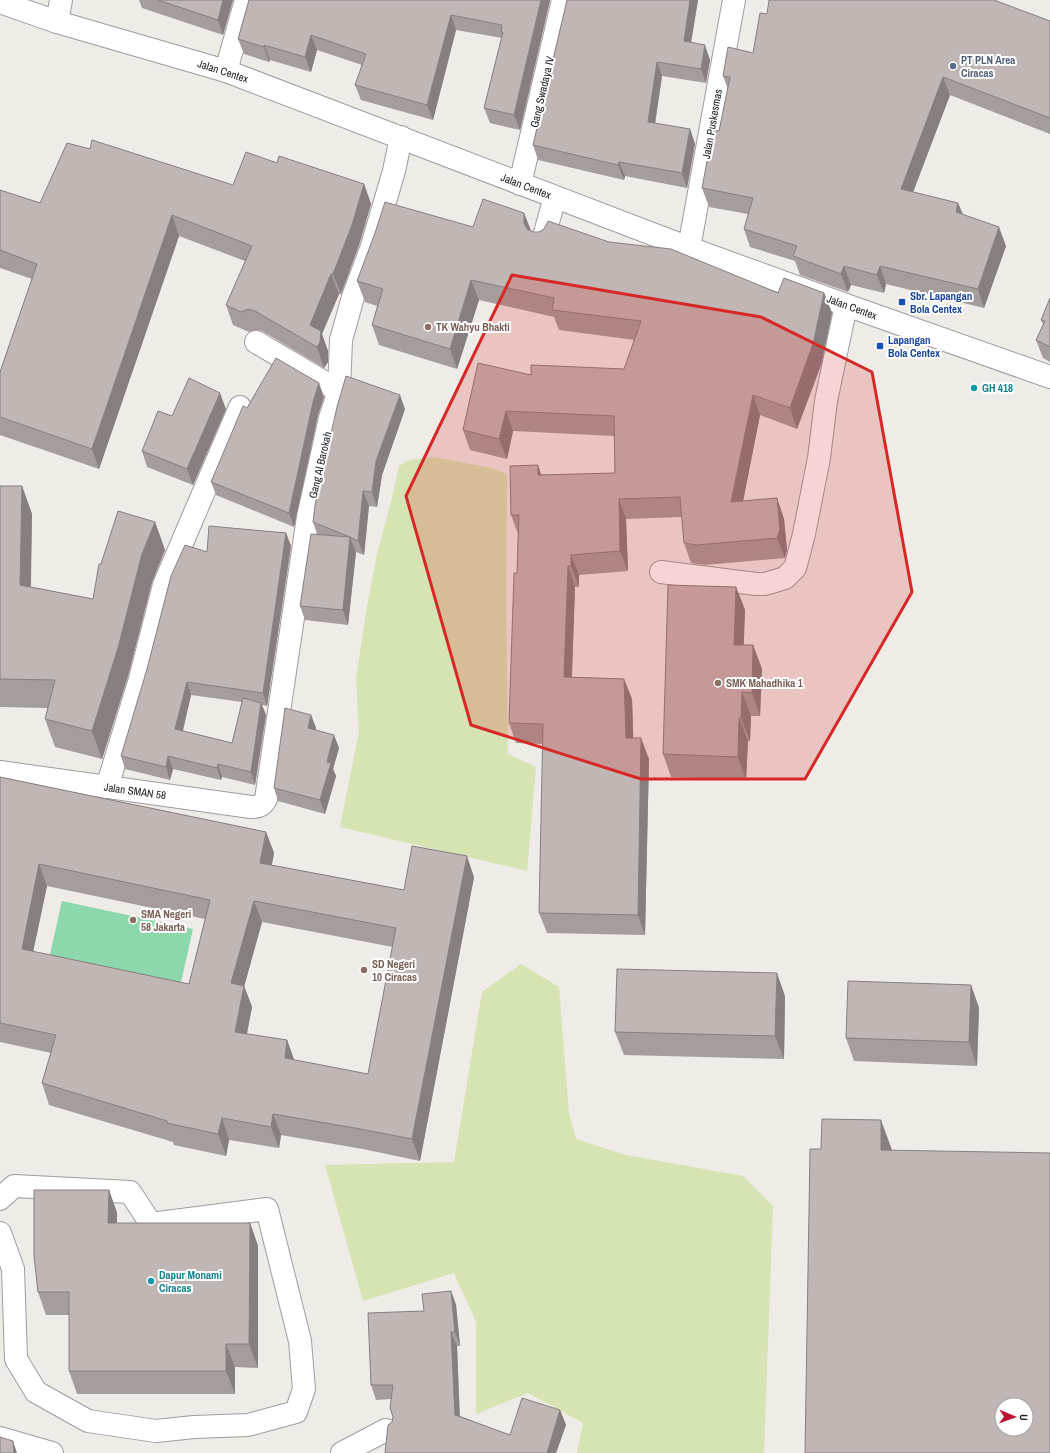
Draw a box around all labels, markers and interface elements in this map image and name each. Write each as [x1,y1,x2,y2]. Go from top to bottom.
place label: PT PLN Area Ciracas [961,53,1015,80]
street label: Gang Swadaya IV [527,55,557,129]
street label: Jalan Centex [196,56,251,86]
marker: PT PLN Area Ciracas [948,61,958,71]
street label: Jalan Puskesmas [699,87,725,160]
street label: Jalan Centex [499,170,554,202]
place label: Sbr. Lapangan Bola Centex [910,289,972,316]
street label: Jalan Centex [825,291,880,323]
marker: Sbr. Lapangan Bola Centex [897,297,907,307]
place label: TK Wahyu Bhakti [436,320,510,334]
marker: TK Wahyu Bhakti [423,322,433,332]
place label: Lapangan Bola Centex [888,333,940,360]
marker: Lapangan Bola Centex [875,341,885,351]
place label: GH 418 [982,381,1013,395]
marker: GH 418 [969,383,979,393]
street label: Gang Al Barokah [306,430,334,500]
place label: SMK Mahadhika 1 [726,676,803,690]
marker: SMK Mahadhika 1 [713,678,723,688]
street label: Jalan SMAN 58 [103,780,167,802]
place label: SMA Negeri 58 Jakarta [141,907,191,934]
marker: SMA Negeri 58 Jakarta [128,915,138,925]
place label: SD Negeri 10 Ciracas [372,957,417,984]
marker: SD Negeri 10 Ciracas [359,965,369,975]
place label: Dapur Monami Ciracas [159,1268,222,1295]
marker: Dapur Monami Ciracas [146,1276,156,1286]
north arrow [994,1397,1034,1437]
text: U [1017,1414,1031,1421]

